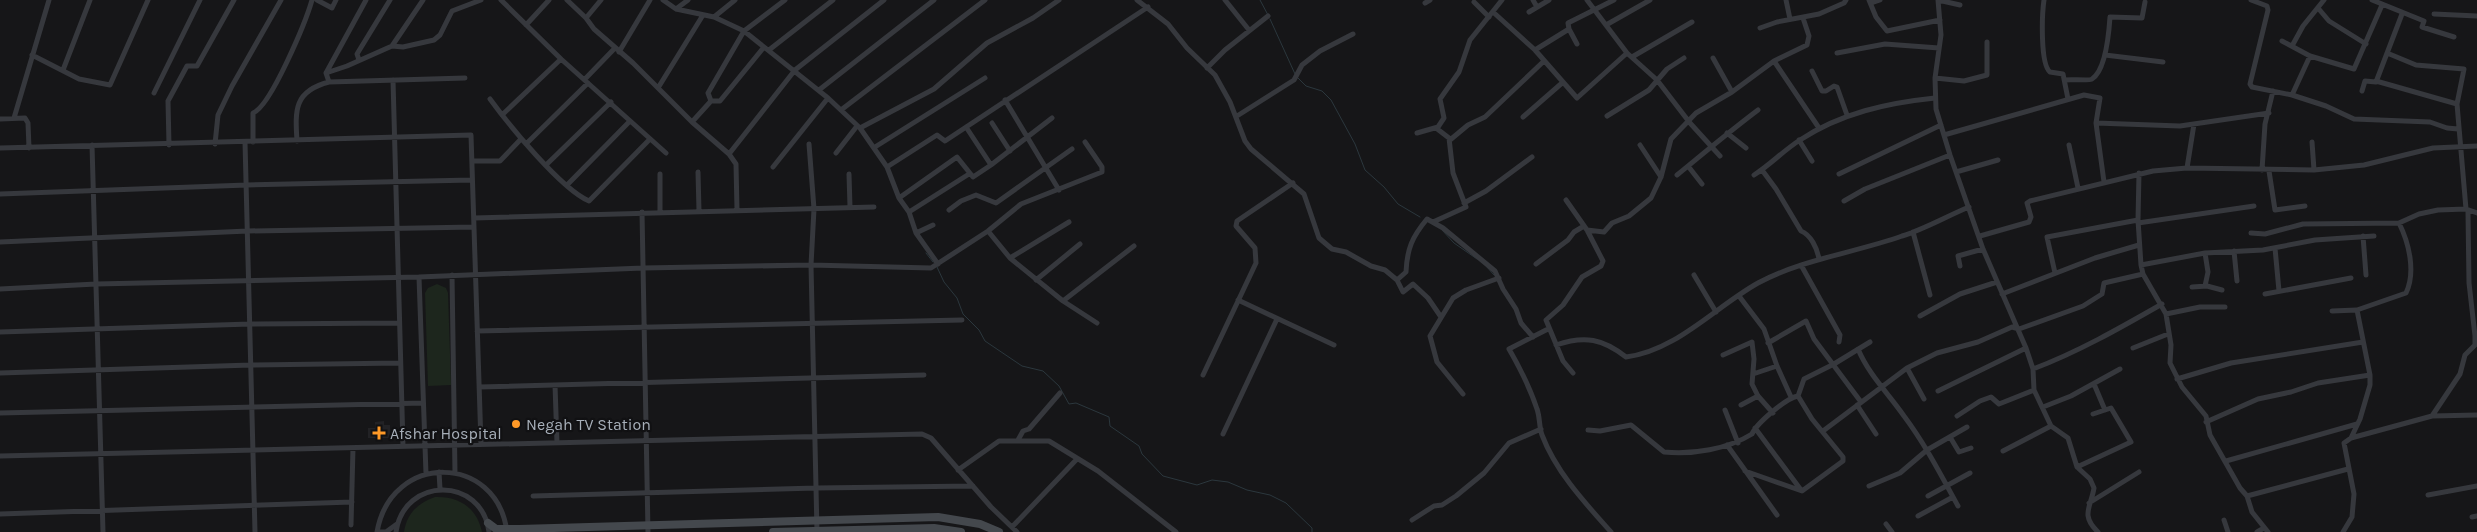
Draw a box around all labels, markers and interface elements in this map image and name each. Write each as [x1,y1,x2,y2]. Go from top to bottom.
place label: Negah TV Station [526,415,651,434]
marker: Negah TV Station [510,418,522,430]
place label: Afshar Hospital [390,424,502,443]
marker: Afshar Hospital [372,426,386,440]

